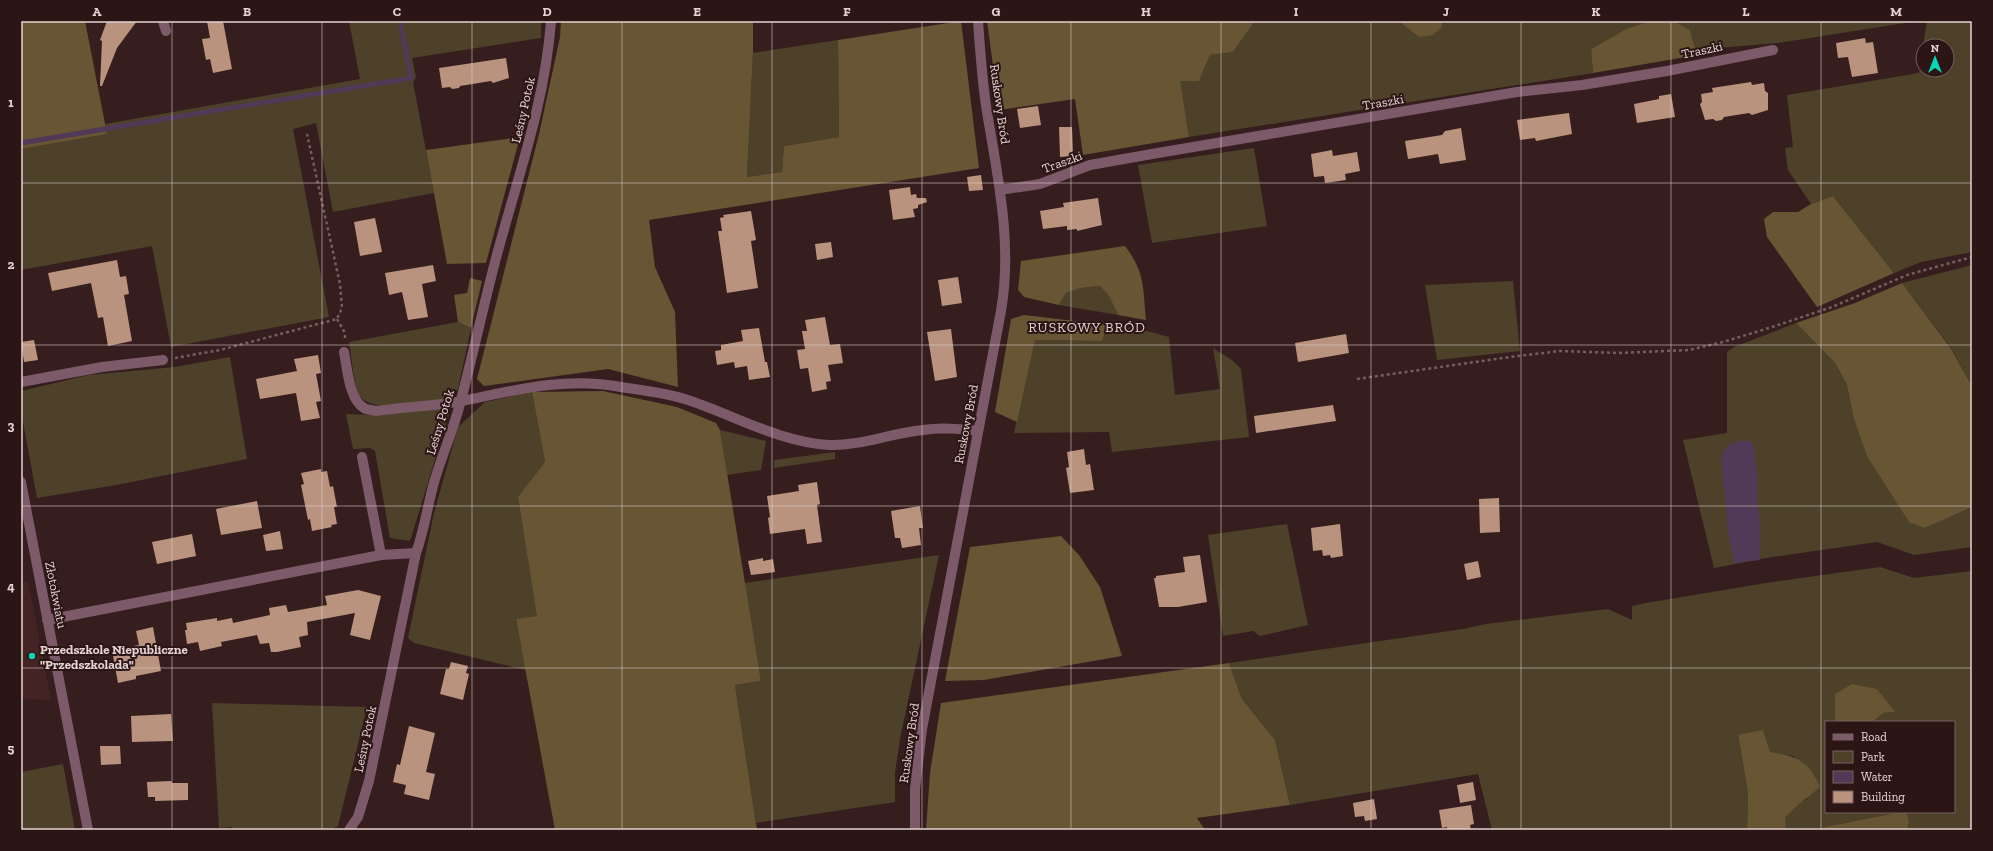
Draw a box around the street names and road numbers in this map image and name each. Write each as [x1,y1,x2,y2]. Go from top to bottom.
street label: Traszki [1680,38,1724,62]
street label: Ruskowy Bród [987,63,1013,145]
street label: Leśny Potok [508,75,538,145]
street label: Traszki [1361,91,1405,113]
street label: Traszki [1040,148,1085,176]
street label: Ruskowy Bród [951,383,981,465]
street label: Leśny Potok [423,387,457,456]
street label: Złotokwiatu [42,560,70,630]
street label: Ruskowy Bród [896,702,922,784]
street label: Leśny Potok [351,704,379,774]

